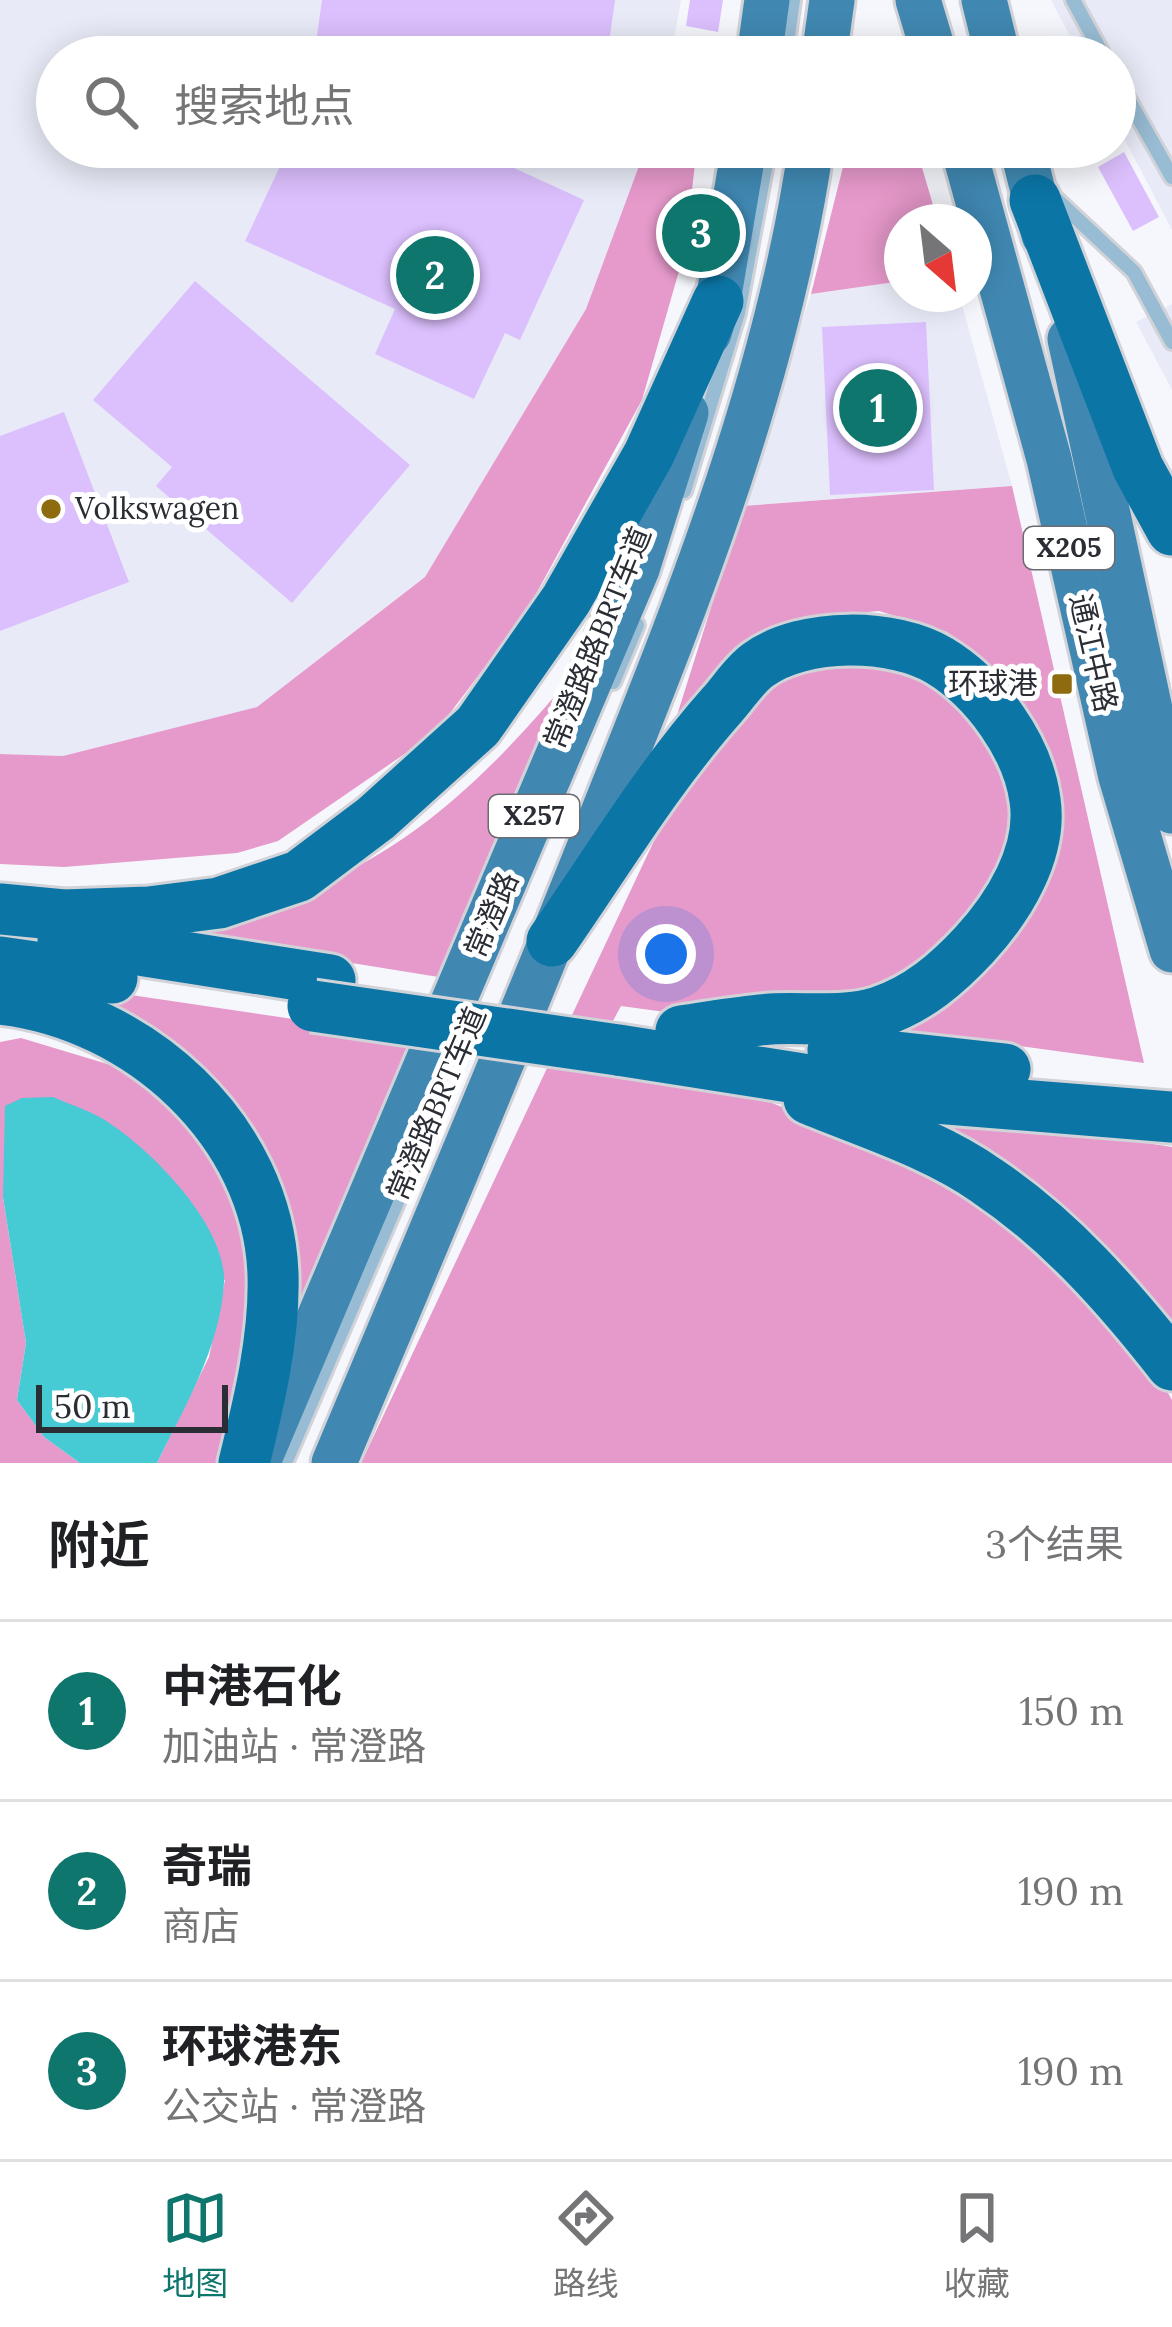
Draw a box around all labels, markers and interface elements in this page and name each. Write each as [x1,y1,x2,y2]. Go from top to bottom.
search box [36,36,1136,168]
icon: search [78,69,144,135]
text: 搜索地点 [174,77,354,134]
pin: 3 [662,188,740,278]
north arrow [884,204,992,312]
pin: 2 [396,230,474,320]
pin: 1 [839,363,917,453]
place label: Volkswagen [74,489,239,528]
marker: Volkswagen [38,496,64,522]
street label: 常澄路路BRT车道 [535,521,659,754]
road number: X205 [1024,527,1114,569]
street label: 通江中路 [1062,590,1126,716]
place label: 环球港 [948,664,1038,702]
marker: 环球港 [1049,671,1075,697]
road number: X257 [489,795,579,837]
street label: 常澄路 [456,866,526,963]
your location [636,924,696,984]
street label: 常澄路BRT车道 [378,1001,494,1206]
scale bar [36,1379,228,1432]
text: 50 m [54,1385,131,1427]
text: 附近 [48,1512,150,1577]
text: 3个结果 [985,1519,1124,1569]
text: 中港石化 [162,1657,342,1714]
text: 1 [79,1686,95,1736]
text: 150 m [1019,1686,1124,1736]
text: 加油站 · 常澄路 [162,1721,426,1771]
text: 奇瑞 [162,1837,252,1894]
text: 2 [77,1866,97,1916]
text: 190 m [1018,1866,1124,1916]
text: 商店 [162,1901,240,1951]
text: 环球港东 [162,2017,342,2074]
text: 3 [76,2046,98,2096]
text: 190 m [1018,2046,1124,2096]
text: 公交站 · 常澄路 [162,2081,426,2131]
tab: 地图 [162,2185,228,2305]
tab: 路线 [553,2185,619,2305]
tab: 收藏 [944,2185,1010,2305]

